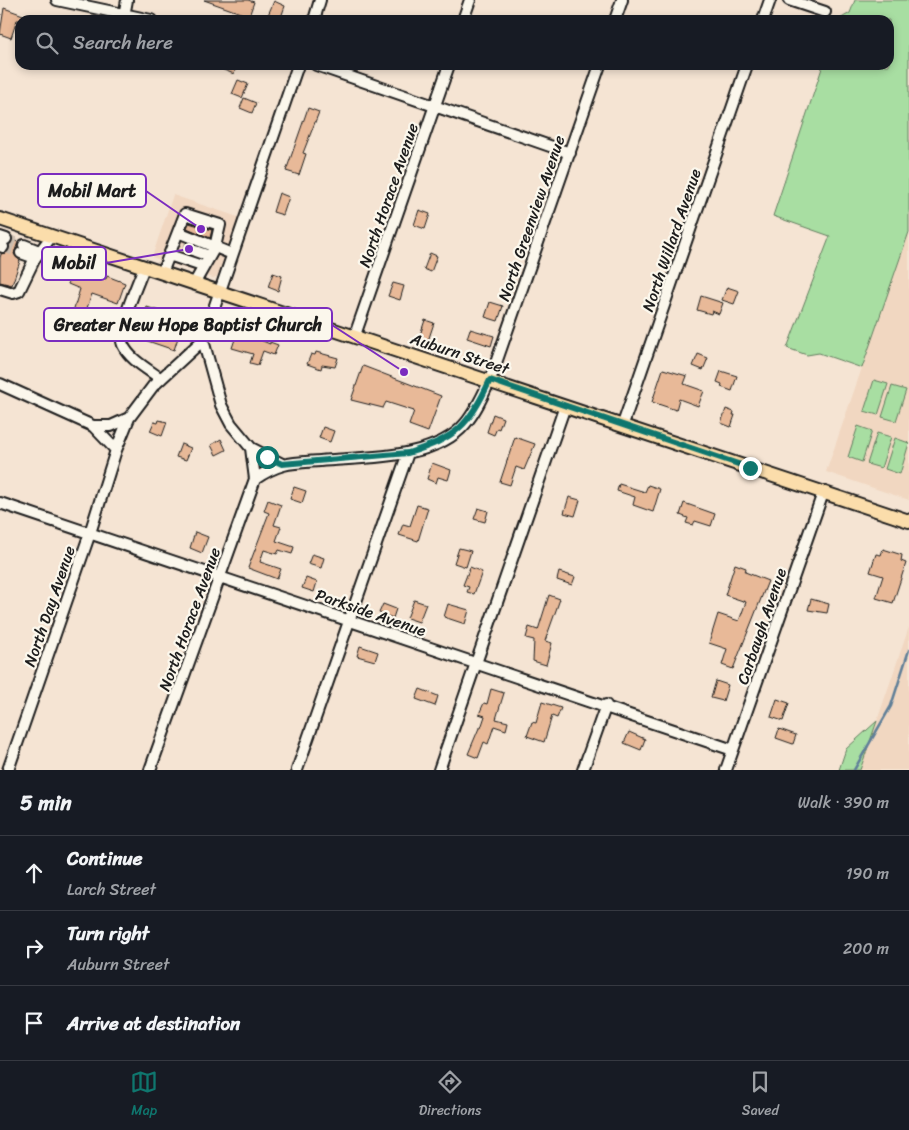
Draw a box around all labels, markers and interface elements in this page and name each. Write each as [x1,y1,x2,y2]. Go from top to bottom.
search box [15,15,894,70]
text: Search here [73,26,173,59]
icon: search [33,29,61,57]
street label: North Horace Avenue [350,119,427,271]
street label: North Greenview Avenue [489,131,573,305]
street label: North Willard Avenue [633,164,710,316]
callout: Mobil Mart [38,174,146,207]
text: Mobil Mart [47,175,136,207]
callout: Mobil [42,247,106,280]
text: Mobil [51,247,97,279]
callout: Greater New Hope Baptist Church [44,308,332,341]
text: Greater New Hope Baptist Church [53,309,323,341]
street label: Auburn Street [406,324,514,383]
route start [256,446,279,469]
route end [739,457,762,480]
street label: North Day Avenue [15,542,84,671]
street label: North Horace Avenue [150,543,229,695]
street label: Carbaugh Avenue [728,564,795,688]
street label: Parkside Avenue [312,580,430,645]
text: 5 min [20,784,72,822]
text: Walk · 390 m [798,788,889,817]
text: Continue [67,842,143,875]
icon: ahead [20,859,48,887]
text: 190 m [846,859,889,888]
text: Larch Street [67,875,156,904]
text: Turn right [67,917,149,950]
icon: right [20,934,48,962]
text: 200 m [843,934,889,963]
text: Auburn Street [67,950,169,979]
text: Arrive at destination [67,1007,240,1040]
icon: arrive [20,1009,48,1037]
tab: Map [130,1068,158,1123]
tab: Directions [419,1068,481,1123]
tab: Saved [742,1068,779,1123]

